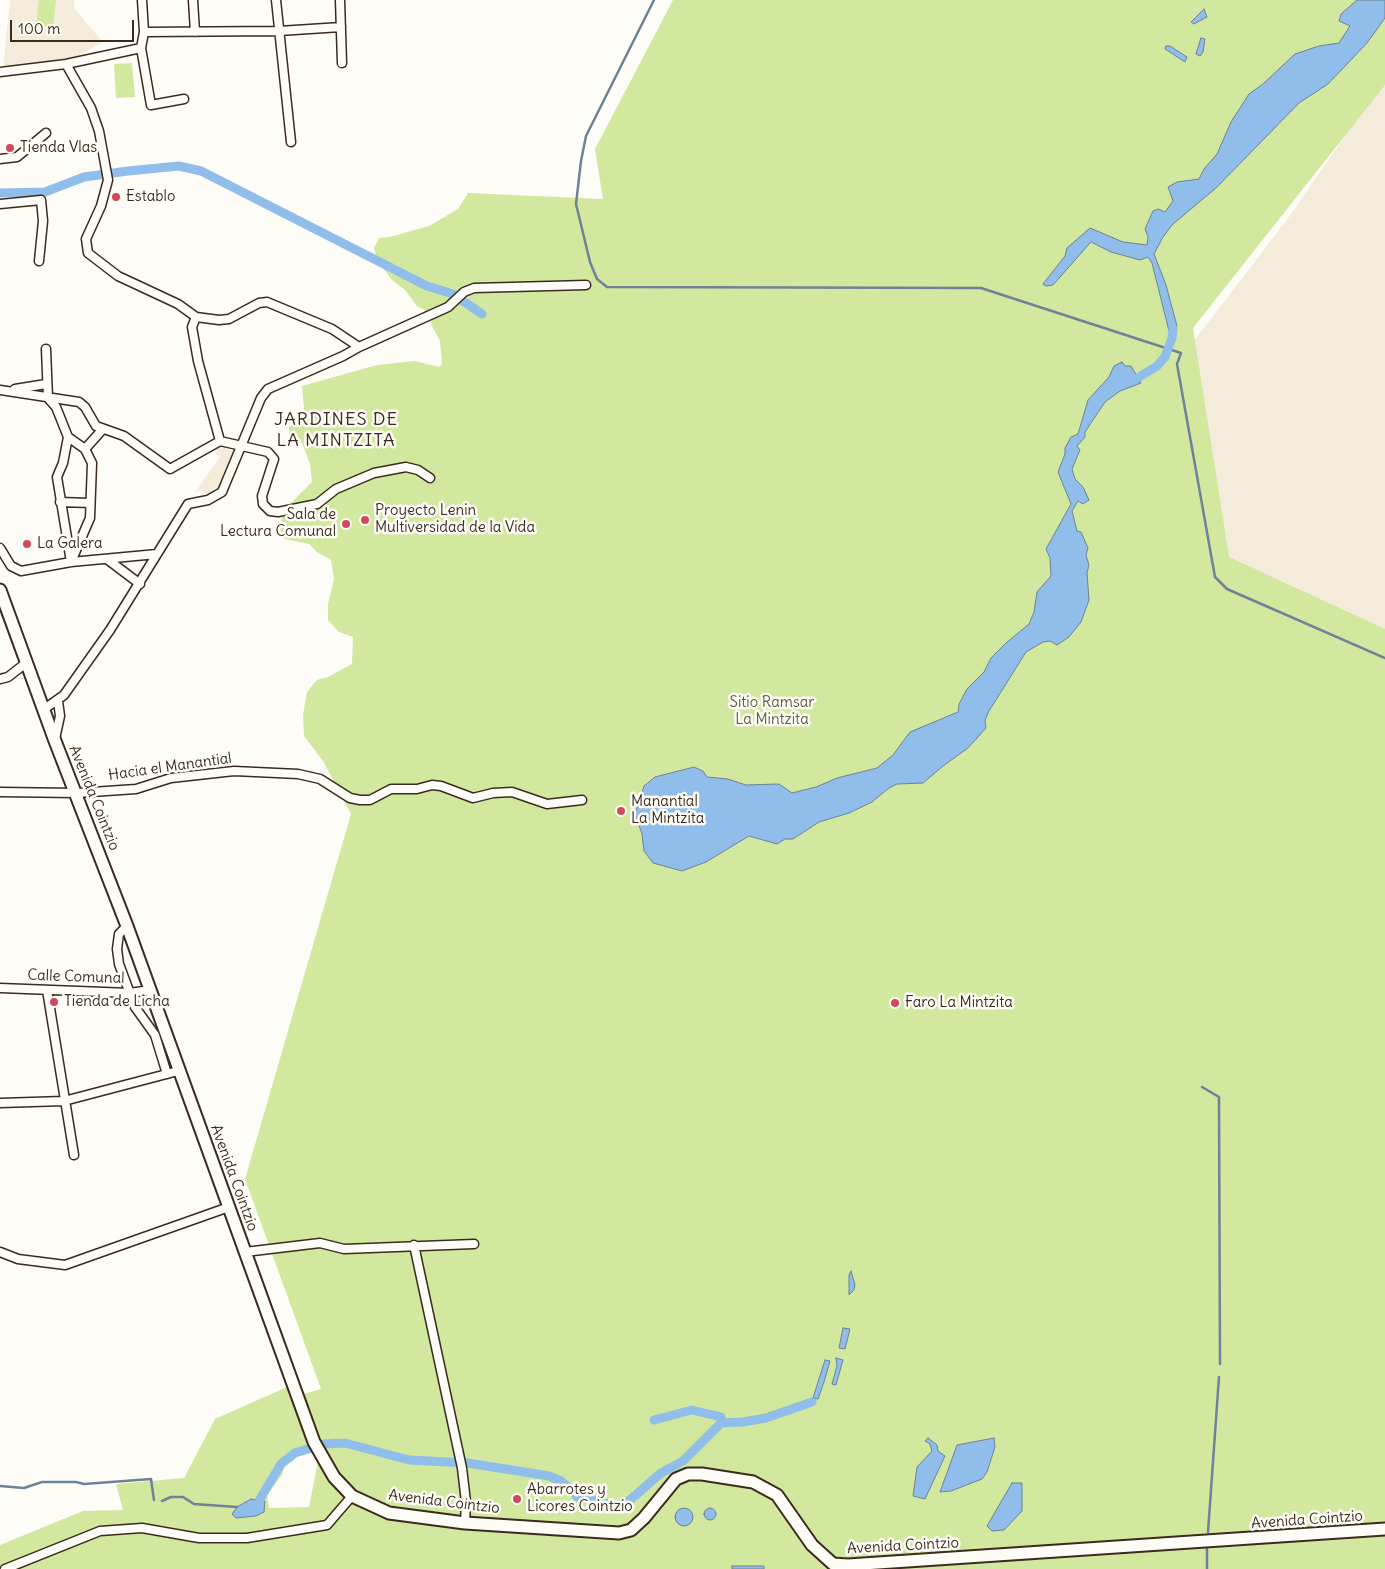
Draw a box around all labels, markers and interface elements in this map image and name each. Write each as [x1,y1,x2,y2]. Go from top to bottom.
scale bar [12,10,136,42]
text: 100 m [18,19,60,38]
place label: Tienda Vlas [20,139,97,157]
marker: Tienda Vlas [4,142,16,154]
place label: Establo [126,188,175,206]
marker: Establo [110,191,122,203]
district label: JARDINES DE LA MINTZITA [273,409,399,452]
place label: Proyecto Lenin Multiversidad de la Vida [375,502,535,537]
place label: Sala de Lectura Comunal [220,506,336,541]
marker: Proyecto Lenin Multiversidad de la Vida [359,514,371,526]
marker: Sala de Lectura Comunal [340,518,352,530]
place label: La Galera [37,535,103,553]
marker: La Galera [21,538,33,550]
park label: Sitio Ramsar La Mintzita [730,694,814,729]
street label: Avenida Cointzio [65,743,123,853]
street label: Hacia el Manantial [107,749,233,785]
place label: Manantial La Mintzita [631,793,704,828]
marker: Manantial La Mintzita [615,805,627,817]
street label: Calle Comunal [27,966,125,988]
place label: Tienda de Licha [64,993,170,1011]
place label: Faro La Mintzita [905,994,1013,1012]
marker: Tienda de Licha [48,996,60,1008]
marker: Faro La Mintzita [889,997,901,1009]
street label: Avenida Cointzio [206,1122,262,1234]
place label: Abarrotes y Licores Cointzio [527,1481,633,1516]
street label: Avenida Cointzio [387,1486,501,1518]
marker: Abarrotes y Licores Cointzio [511,1493,523,1505]
street label: Avenida Cointzio [1251,1507,1363,1533]
street label: Avenida Cointzio [847,1534,959,1558]

